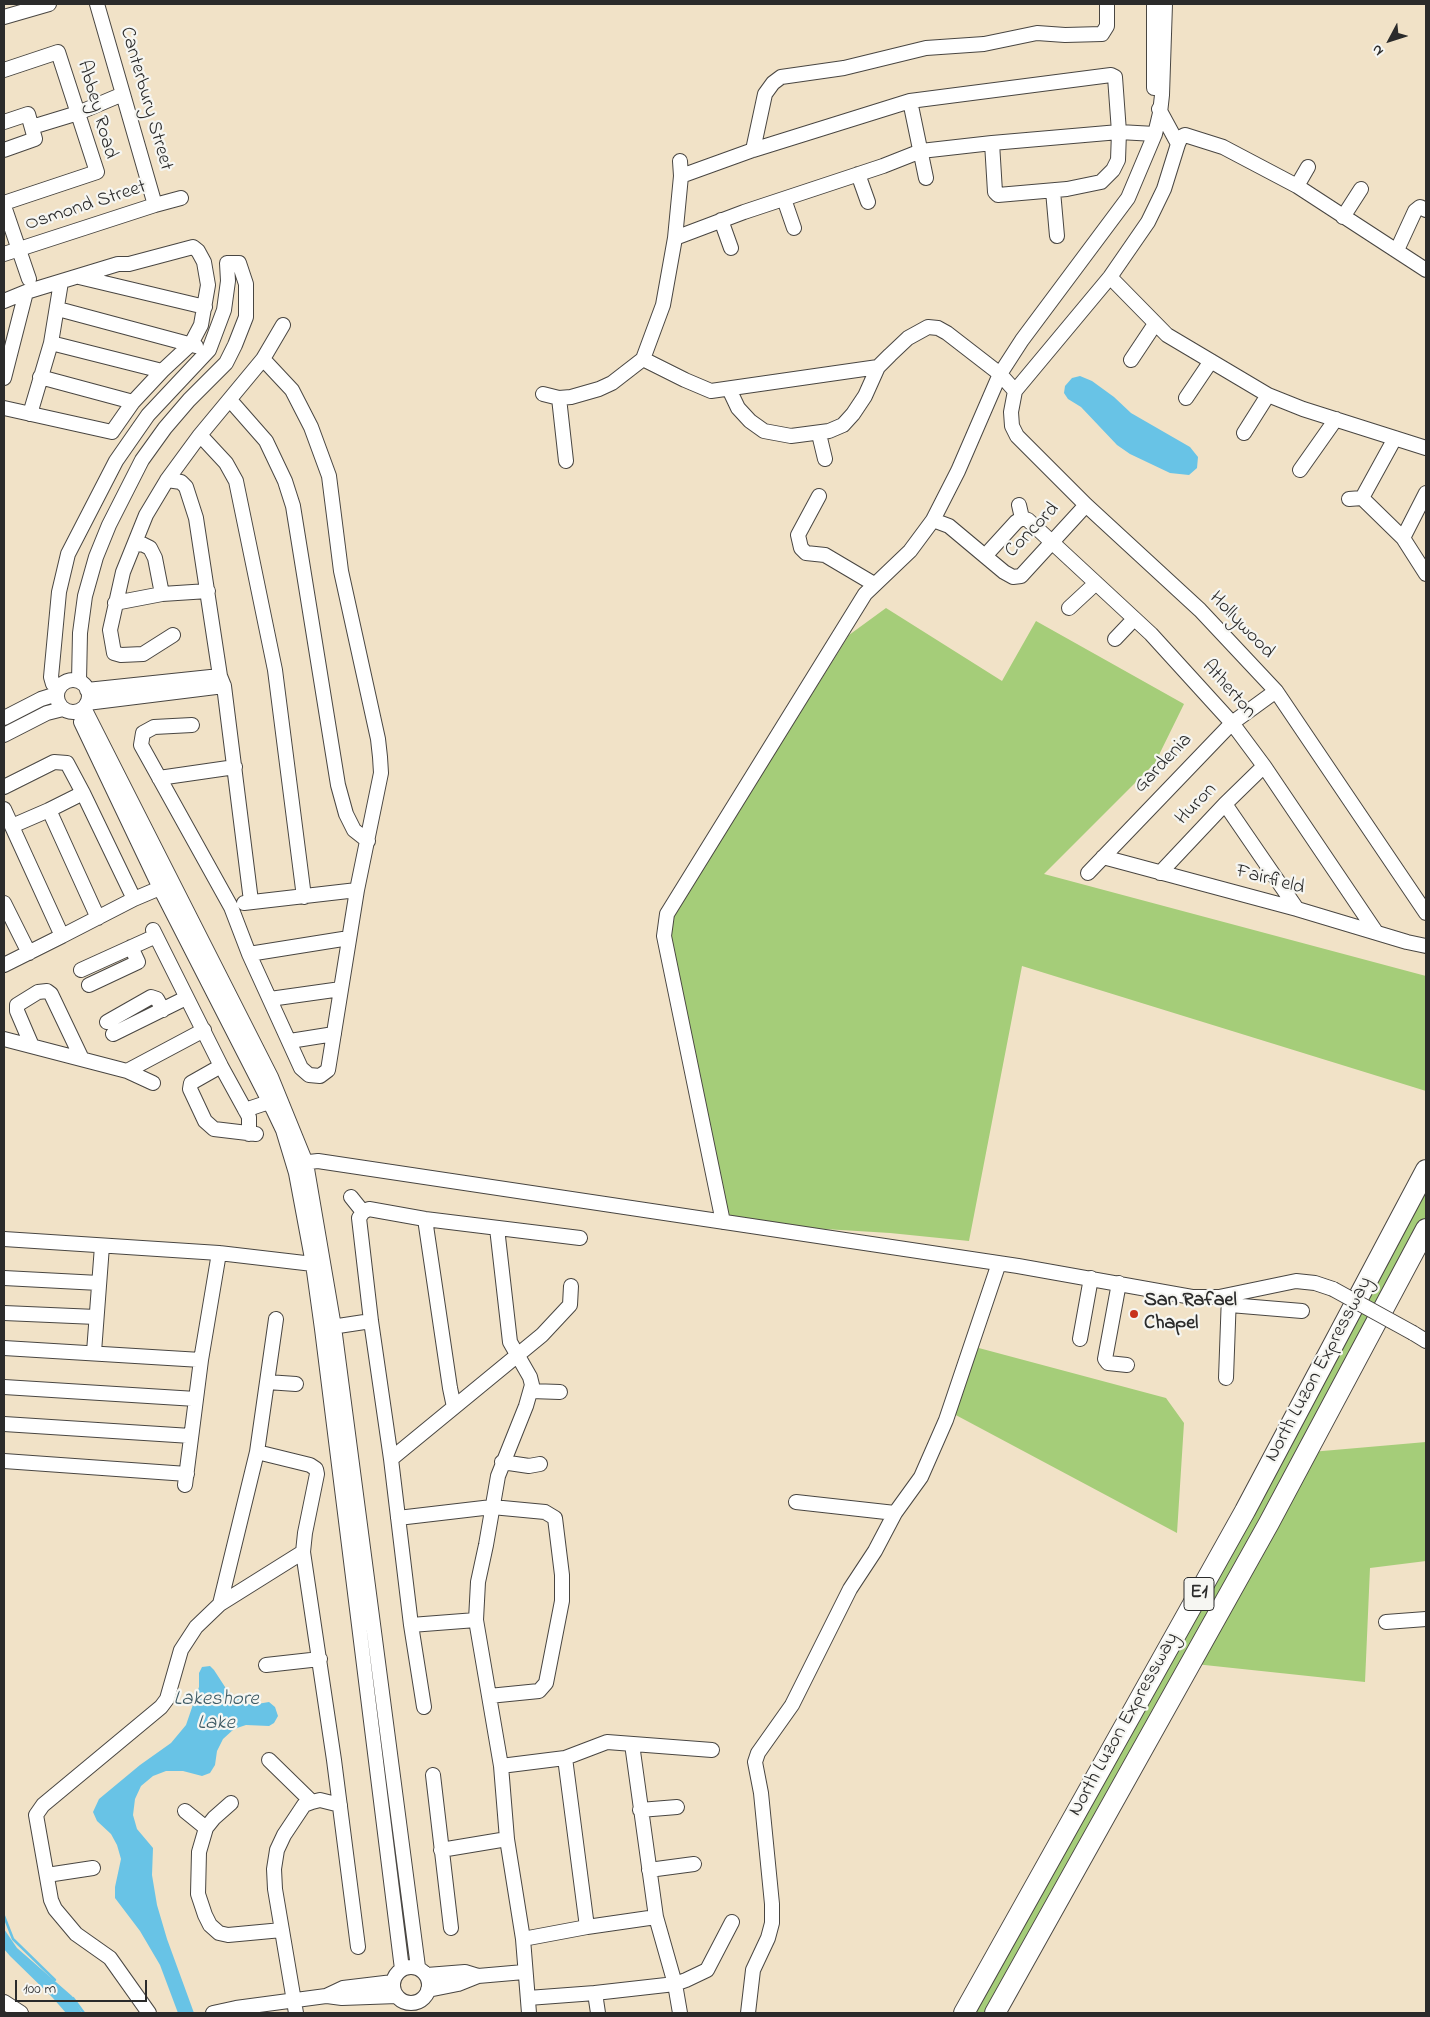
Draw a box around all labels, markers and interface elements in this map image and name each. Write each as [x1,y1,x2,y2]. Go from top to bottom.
north arrow [1365,15,1415,65]
street label: Canterbury Street [113,24,177,174]
text: N [1367,40,1389,60]
street label: Abbey Road [70,58,122,162]
street label: Osmond Street [22,176,150,238]
street label: Concord [1001,498,1065,564]
street label: Hollywood [1203,587,1279,665]
street label: Atherton [1195,656,1261,724]
street label: Gardenia [1130,729,1198,799]
street label: Huron [1171,779,1223,831]
street label: Fairfield [1233,860,1307,902]
street label: North Luzon Expressway [1261,1273,1379,1467]
place label: San Rafael Chapel [1144,1290,1237,1337]
marker: San Rafael Chapel [1128,1308,1140,1320]
road number: E1 [1184,1578,1214,1610]
street label: North Luzon Expressway [1065,1629,1185,1821]
water label: Lakeshore Lake [173,1688,259,1738]
scale bar [18,1970,150,2002]
text: 100 m [23,1978,56,2000]

